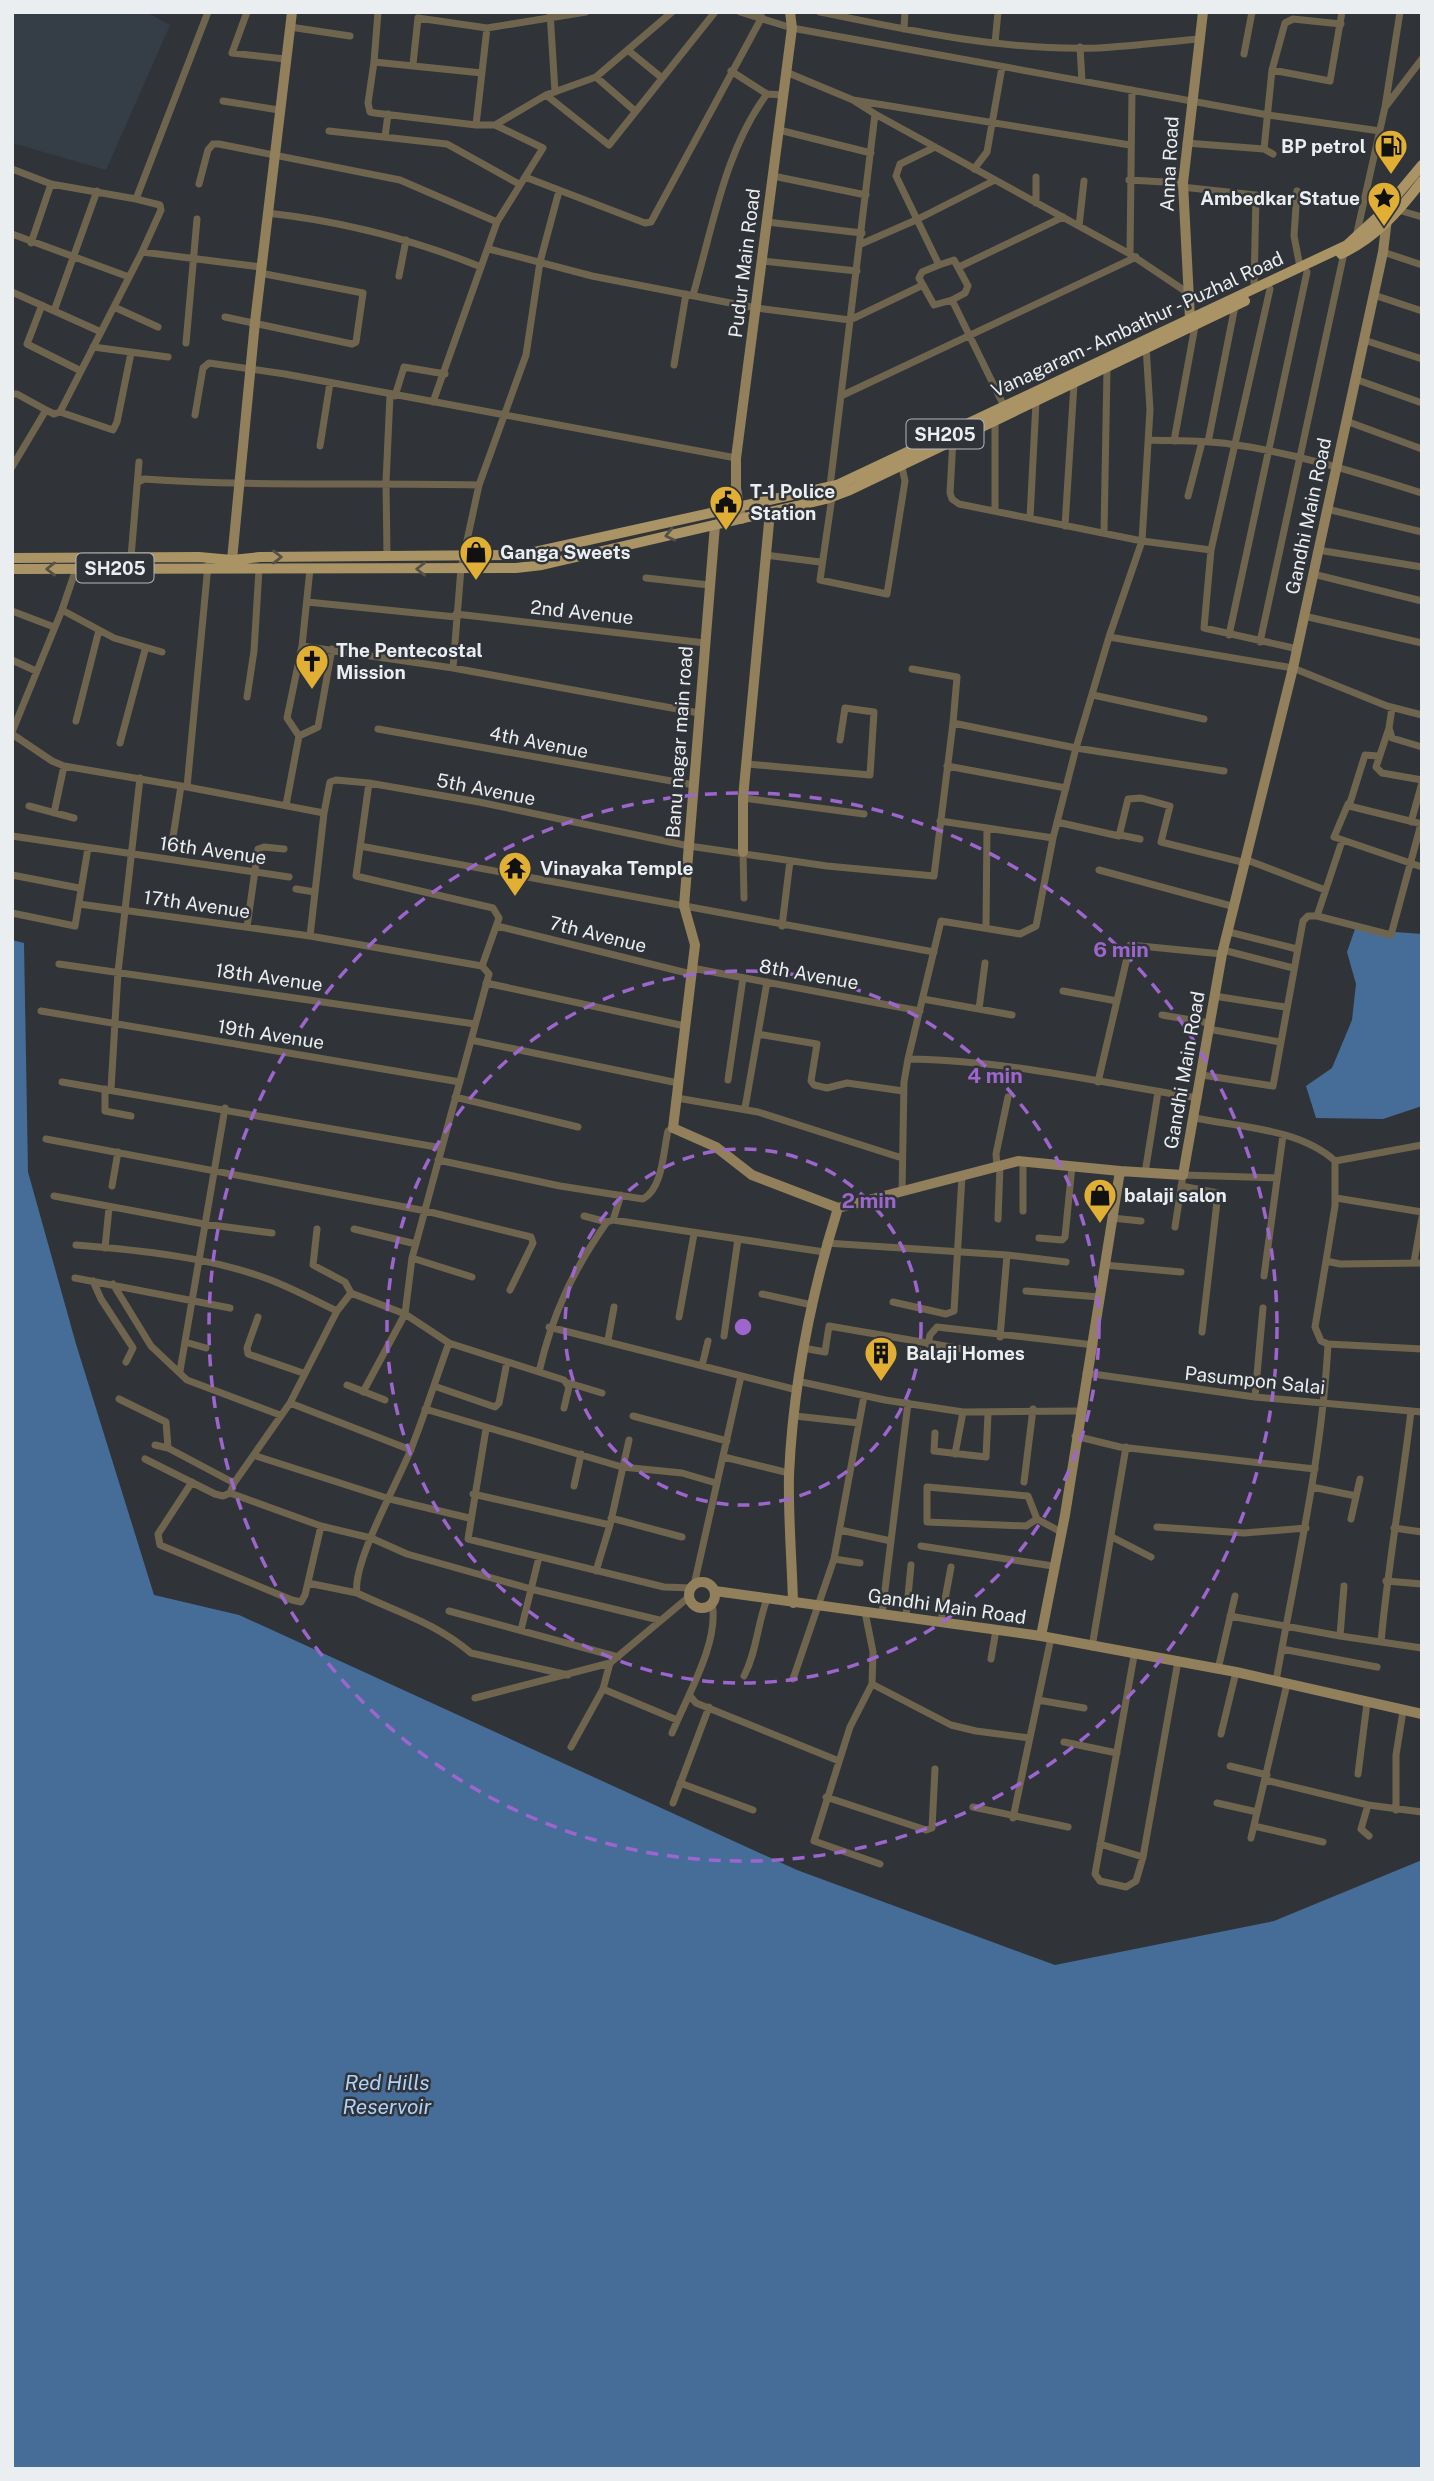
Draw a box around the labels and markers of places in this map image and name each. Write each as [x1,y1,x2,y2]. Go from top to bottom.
fuel station icon: BP petrol [1372,127,1410,176]
place label: BP petrol [1281,135,1366,157]
place icon: Ambedkar Statue [1365,179,1403,228]
place label: Ambedkar Statue [1200,187,1360,209]
place label: T-1 Police Station [750,480,835,524]
public building icon: T-1 Police Station [707,483,745,532]
shop icon: Ganga Sweets [457,533,495,582]
place label: Ganga Sweets [500,541,631,563]
place label: The Pentecostal Mission [336,639,483,683]
church icon: The Pentecostal Mission [293,642,331,691]
temple icon: Vinayaka Temple [496,849,534,898]
place label: Vinayaka Temple [540,857,693,879]
shop icon: balaji salon [1081,1176,1119,1225]
place label: balaji salon [1124,1184,1227,1206]
centre of rings [731,1315,755,1339]
building icon: Balaji Homes [862,1334,900,1383]
place label: Balaji Homes [906,1342,1025,1364]

